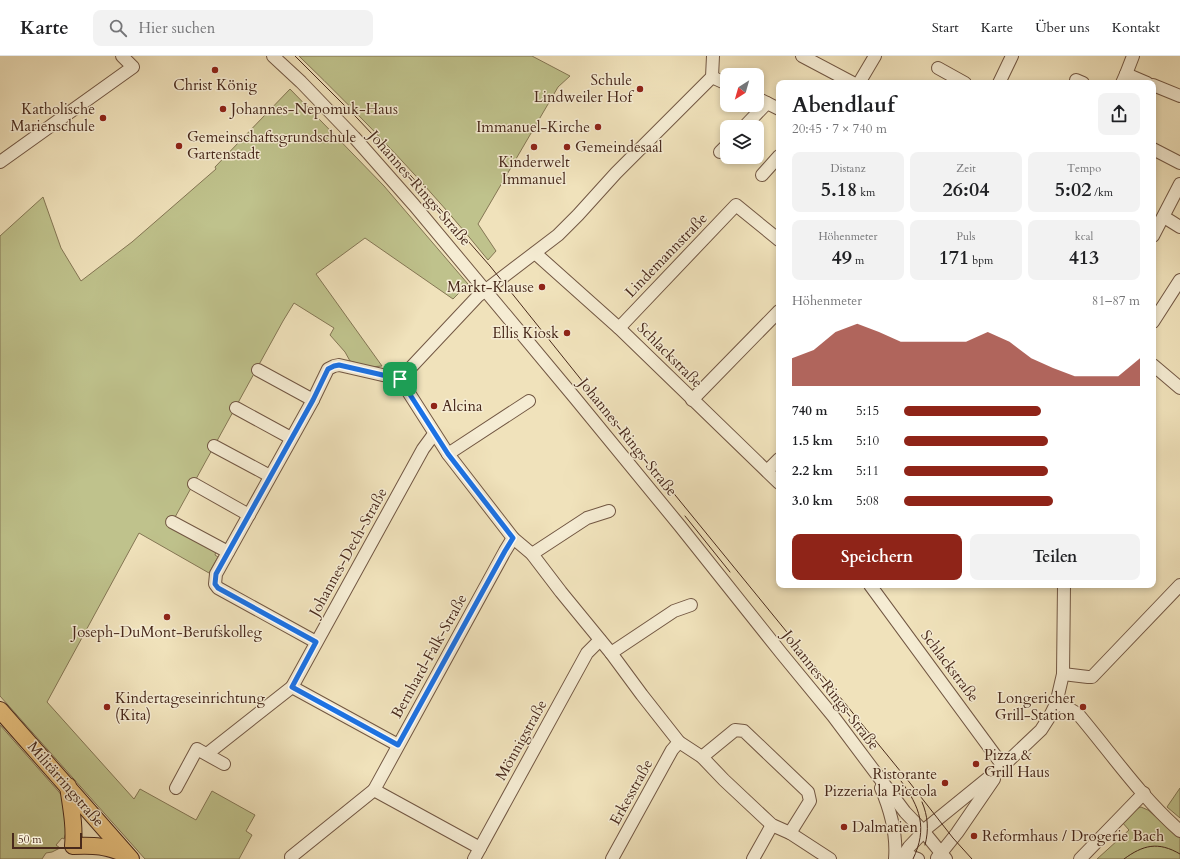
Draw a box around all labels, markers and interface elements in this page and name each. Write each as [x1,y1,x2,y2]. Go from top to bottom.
search box [93,10,373,46]
text: Karte [20,15,69,41]
icon: search [107,17,129,39]
text: Hier suchen [139,18,215,38]
text: Start [932,18,959,37]
text: Karte [981,18,1013,37]
text: Über uns [1035,18,1090,37]
text: Kontakt [1112,18,1160,37]
marker: Christ König [210,65,220,75]
north arrow [720,68,764,112]
map controls [720,68,764,164]
place label: Schule Lindweiler Hof [534,70,634,107]
place label: Christ König [173,75,257,95]
marker: Schule Lindweiler Hof [635,84,645,94]
text: Abendlauf [792,90,895,120]
button: share [1098,93,1140,135]
place label: Katholische Marienschule [10,99,95,136]
place label: Johannes-Nepomuk-Haus [229,99,398,119]
marker: Johannes-Nepomuk-Haus [218,104,228,114]
marker: Katholische Marienschule [98,113,108,123]
place label: Immanuel-Kirche [476,117,590,137]
button: layers [720,120,764,164]
text: 20:45 · 7 × 740 m [792,120,887,138]
marker: Immanuel-Kirche [593,122,603,132]
street label: Johannes-Rings-Straße [363,125,476,250]
place label: Gemeinschaftsgrundschule Gartenstadt [187,127,357,164]
place label: Gemeindesaal [575,137,663,157]
marker: Gemeinschaftsgrundschule Gartenstadt [174,141,184,151]
marker: Kinderwelt Immanuel [529,142,539,152]
marker: Gemeindesaal [562,142,572,152]
place label: Kinderwelt Immanuel [498,152,570,189]
text: Distanz [830,161,866,176]
text: Zeit [956,161,976,176]
text: Tempo [1067,161,1101,176]
text: 5.18 [821,176,857,203]
text: 26:04 [943,176,989,203]
text: 5:02 [1055,176,1091,203]
text: km [857,185,875,200]
text: /km [1091,185,1113,200]
street label: Lindemannstraße [620,208,712,302]
text: Höhenmeter [818,229,878,244]
text: Puls [956,229,976,244]
text: kcal [1075,229,1093,244]
text: 49 [832,244,852,271]
text: 171 [939,244,969,271]
text: 413 [1069,244,1099,271]
text: m [852,253,864,268]
text: bpm [969,253,993,268]
place label: Markt-Klause [447,277,534,297]
marker: Markt-Klause [537,282,547,292]
text: Höhenmeter [792,292,862,310]
text: 81–87 m [1092,292,1140,310]
street label: Schlackstraße [633,318,707,392]
place label: Ellis Kiosk [492,323,559,343]
marker: Ellis Kiosk [562,328,572,338]
pin [383,362,417,396]
icon: arrive [389,368,411,390]
street label: Johannes-Rings-Straße [573,372,682,500]
place label: Alcina [442,396,483,416]
marker: Alcina [429,401,439,411]
text: 740 m [792,402,827,420]
text: 5:15 [856,402,879,420]
text: 1.5 km [792,432,833,450]
text: 5:10 [856,432,879,450]
text: 2.2 km [792,462,833,480]
text: 5:11 [856,462,879,480]
street label: Johannes-Dech-Straße [303,484,392,622]
text: 3.0 km [792,492,833,510]
text: 5:08 [856,492,879,510]
button: Speichern [792,534,962,580]
button: Teilen [970,534,1140,580]
street label: Bernhard-Falk-Straße [386,590,472,722]
marker: Joseph-DuMont-Berufskolleg [162,612,172,622]
place label: Joseph-DuMont-Berufskolleg [70,622,262,642]
street label: Johannes-Rings-Straße [777,624,884,754]
street label: Schlackstraße [916,626,984,706]
place label: Kindertageseinrichtung (Kita) [115,688,265,725]
place label: Longericher Grill-Station [995,688,1076,725]
street label: Mönnigstraße [491,696,552,784]
marker: Kindertageseinrichtung (Kita) [102,702,112,712]
marker: Longericher Grill-Station [1078,702,1088,712]
street label: Militärringstraße [23,737,109,831]
place label: Pizza & Grill Haus [984,745,1050,782]
street label: Erkesstraße [605,755,657,828]
marker: Pizza & Grill Haus [971,759,981,769]
place label: Ristorante Pizzeria la Piccola [824,764,938,801]
marker: Ristorante Pizzeria la Piccola [940,778,950,788]
place label: Dalmatien [852,817,918,837]
marker: Dalmatien [839,822,849,832]
place label: Reformhaus / Drogerie Bach [982,826,1165,846]
scale bar [12,831,82,850]
marker: Reformhaus / Drogerie Bach [969,831,979,841]
text: 50 m [18,832,42,847]

